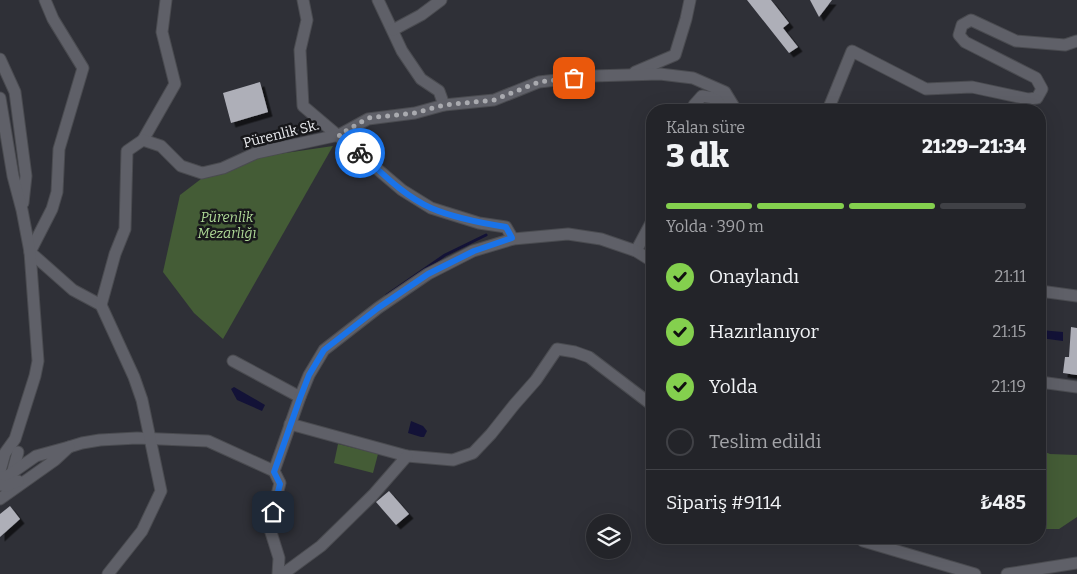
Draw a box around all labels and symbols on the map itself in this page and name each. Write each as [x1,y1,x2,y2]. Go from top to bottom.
pin [553,57,595,99]
street label: Pürenlik Sk. [241,116,321,152]
courier [335,128,385,178]
park label: Pürenlik Mezarlığı [197,209,257,242]
pin [252,491,294,533]

